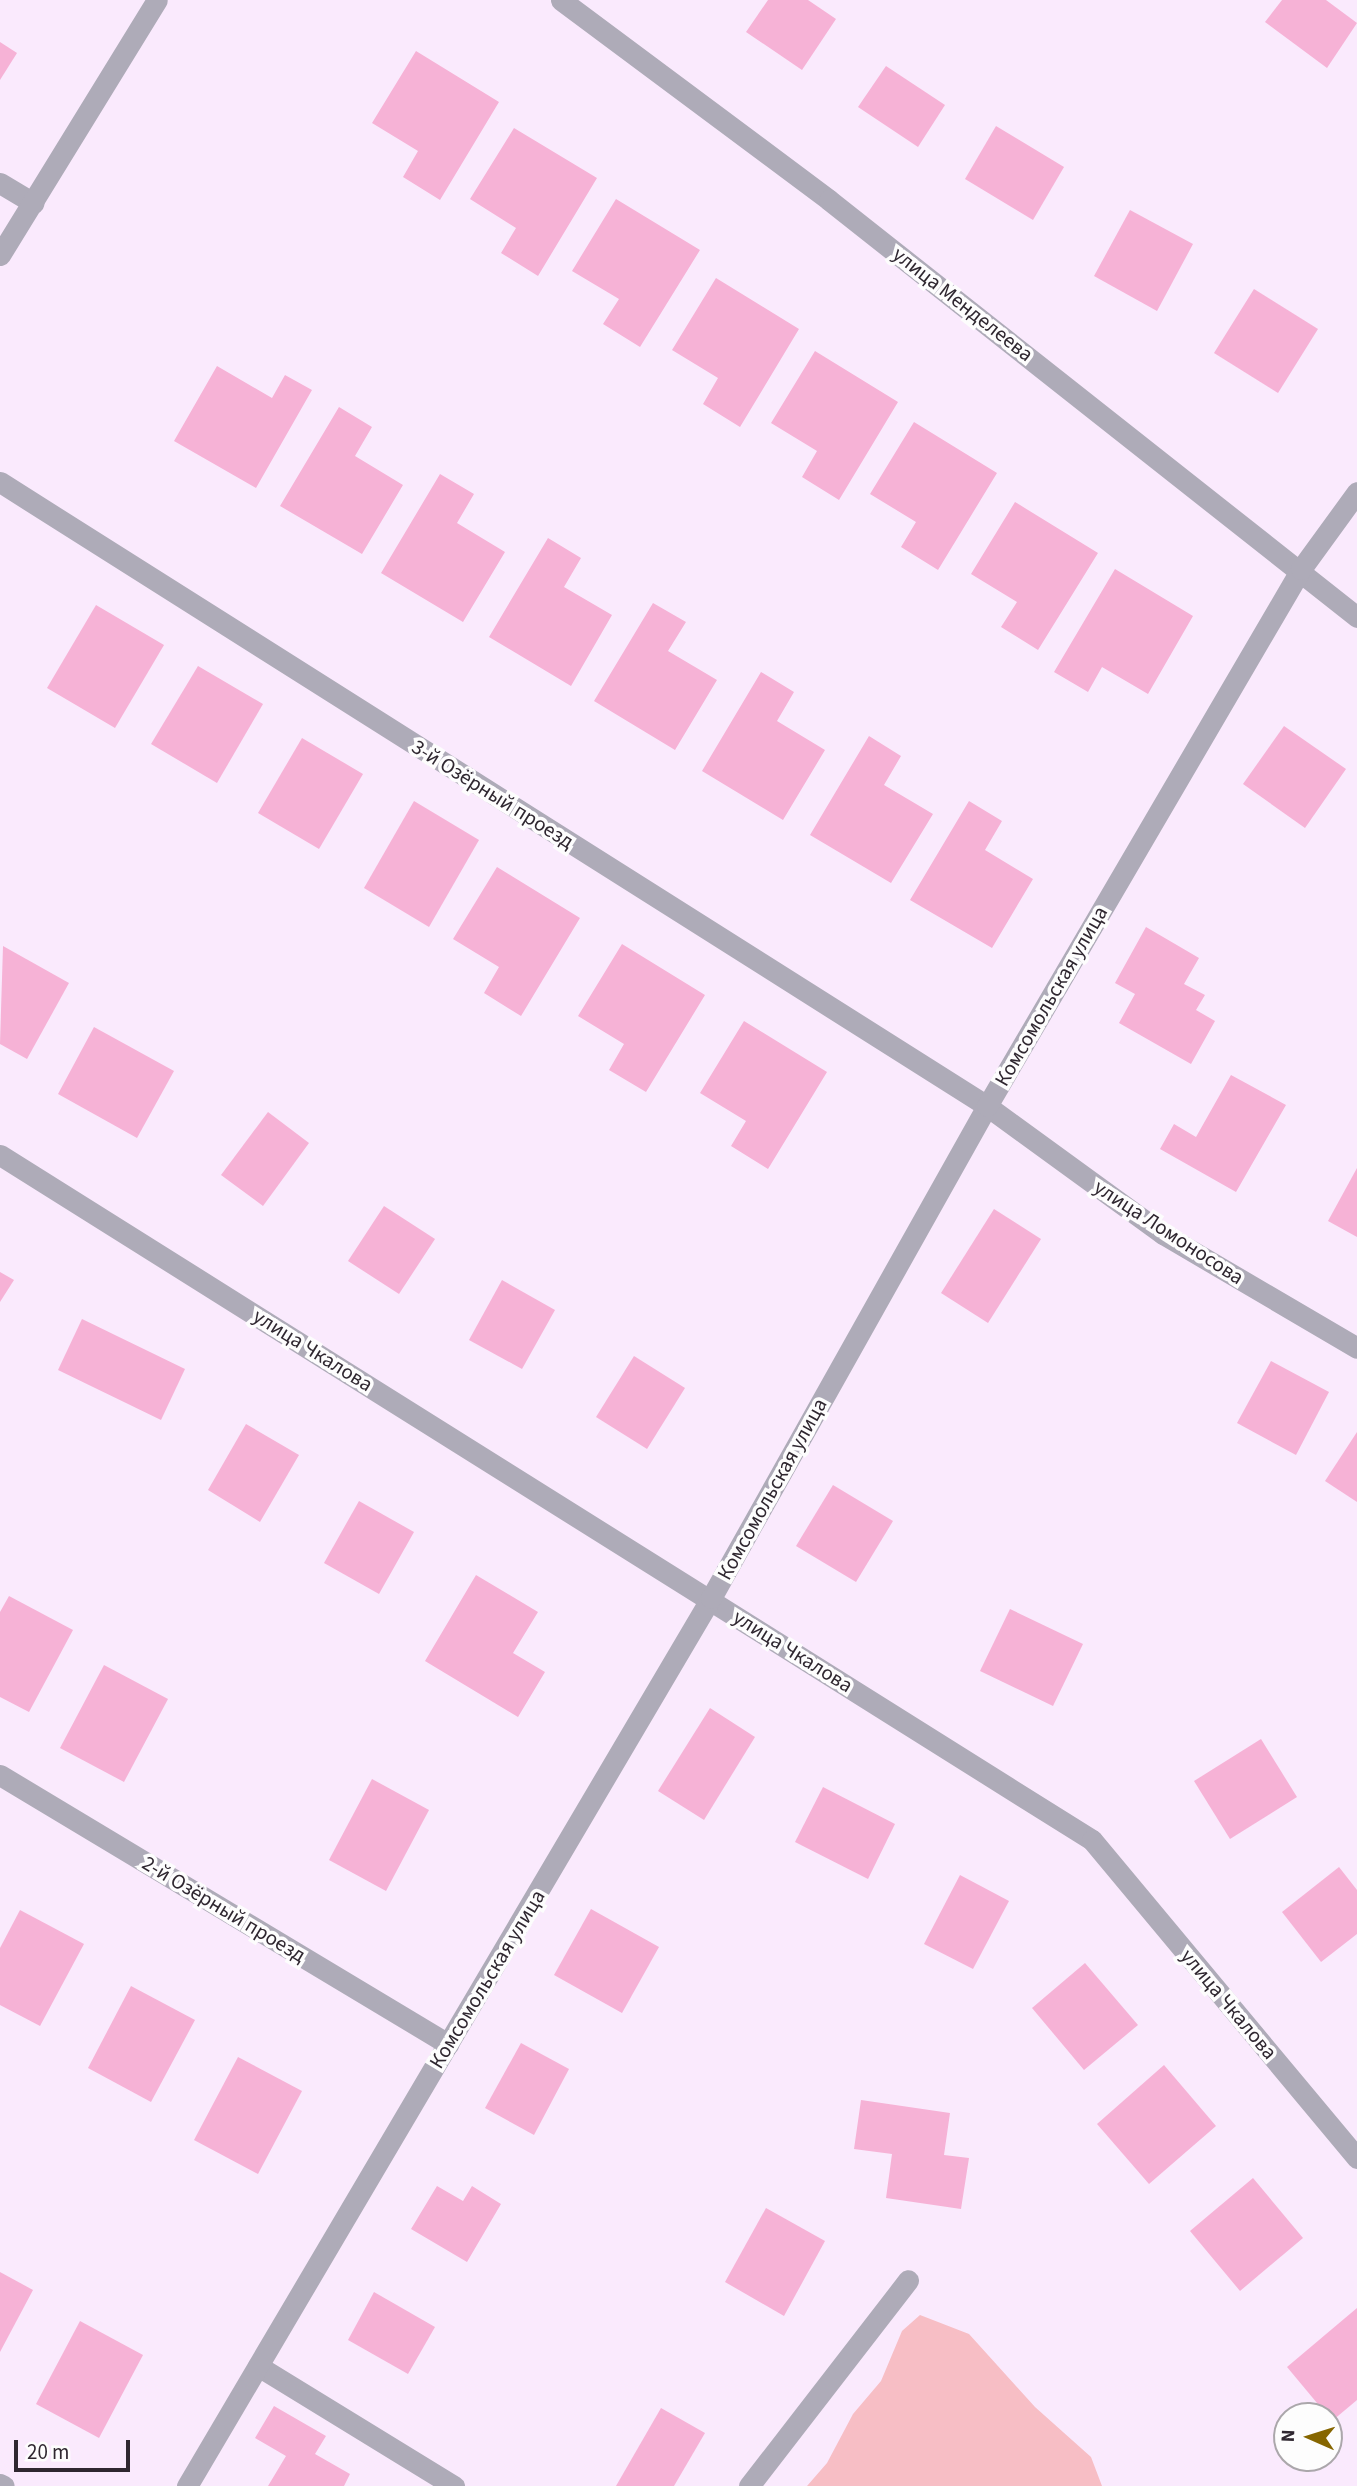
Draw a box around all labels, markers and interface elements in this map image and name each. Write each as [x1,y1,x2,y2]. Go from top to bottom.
street label: улица Менделеева [888,241,1038,367]
street label: 3-й Озёрный проезд [407,734,579,854]
street label: Комсомольская улица [989,901,1113,1091]
street label: улица Ломоносова [1089,1174,1249,1290]
street label: улица Чкалова [249,1303,377,1397]
street label: Комсомольская улица [712,1394,832,1584]
street label: улица Чкалова [729,1604,857,1698]
street label: 2-й Озёрный проезд [138,1850,310,1968]
street label: Комсомольская улица [424,1885,550,2073]
street label: улица Чкалова [1176,1944,1282,2064]
north arrow [1273,2402,1343,2472]
scale bar [18,2426,133,2470]
text: N [1275,2429,1302,2443]
text: 20 m [27,2437,69,2467]

